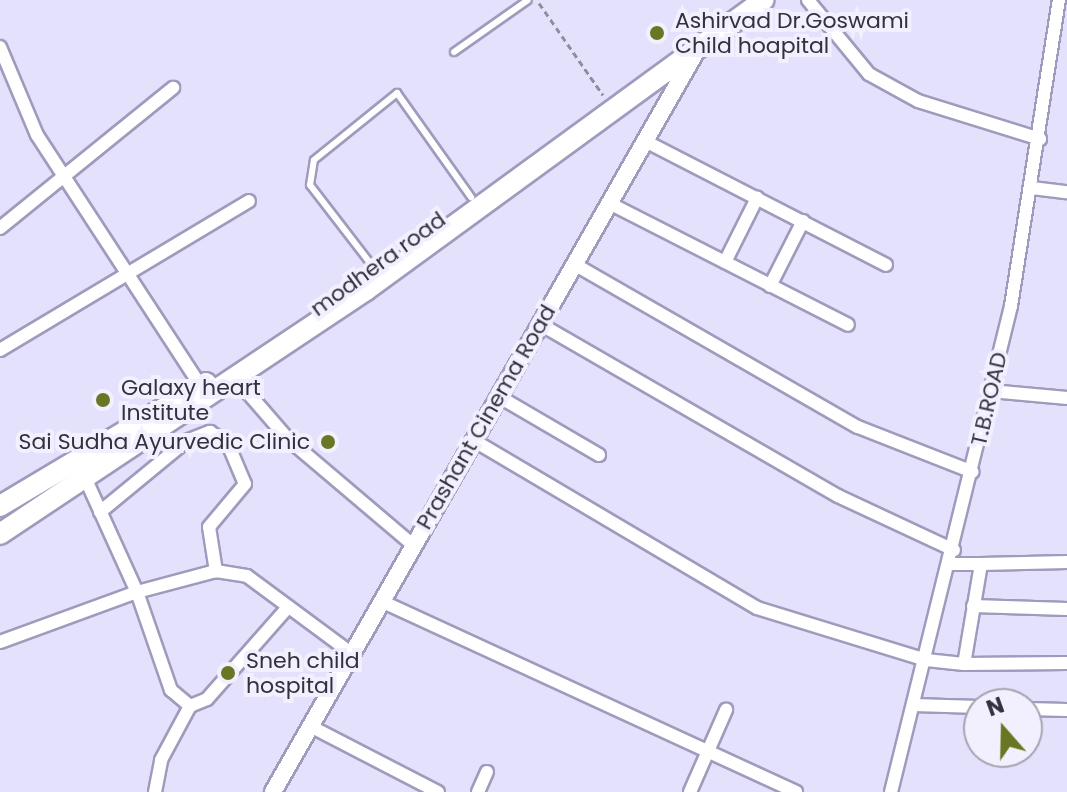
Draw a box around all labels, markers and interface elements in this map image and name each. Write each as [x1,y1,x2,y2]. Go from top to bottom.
place label: Ashirvad Dr.Goswami Child hoapital [675,7,909,58]
marker: Ashirvad Dr.Goswami Child hoapital [646,22,668,44]
street label: modhera road [305,206,451,322]
street label: Prashant Cinema Road [411,300,561,534]
street label: T.B.ROAD [965,349,1013,449]
place label: Galaxy heart Institute [121,374,261,426]
marker: Galaxy heart Institute [92,389,114,411]
place label: Sai Sudha Ayurvedic Clinic [19,429,310,455]
marker: Sai Sudha Ayurvedic Clinic [317,431,339,453]
place label: Sneh child hospital [246,647,360,698]
marker: Sneh child hospital [217,662,239,684]
north arrow [963,688,1043,768]
text: N [982,689,1008,724]

